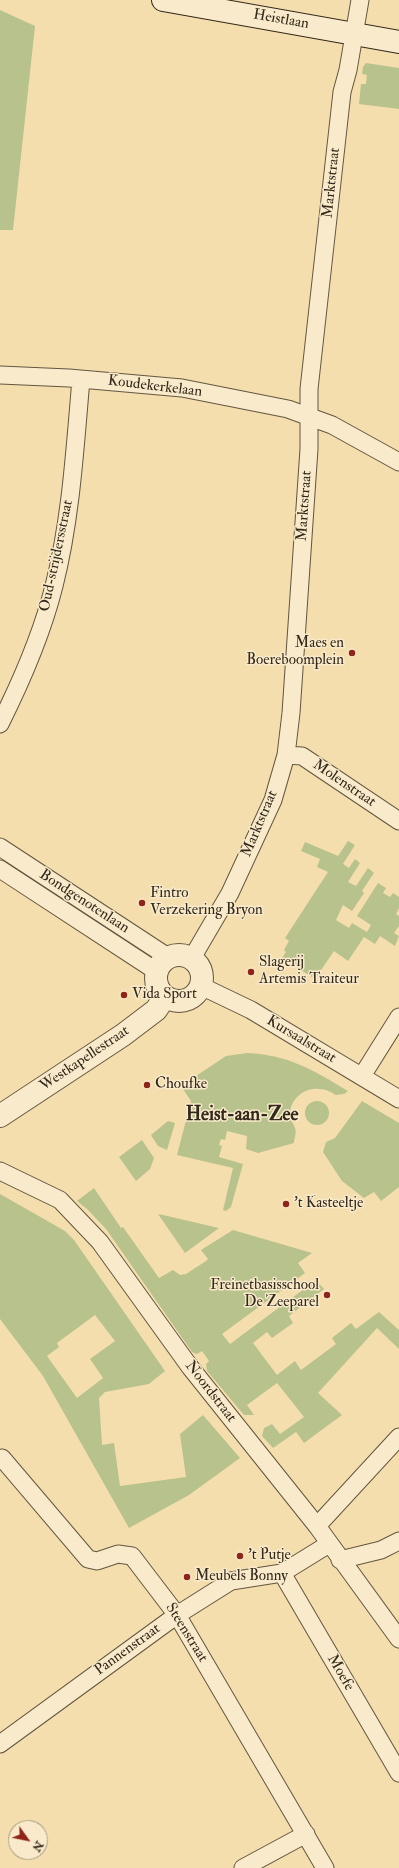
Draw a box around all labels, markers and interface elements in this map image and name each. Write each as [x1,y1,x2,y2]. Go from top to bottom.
street label: Heistlaan [252,6,310,34]
street label: Marktstraat [319,147,345,219]
street label: Koudekerkelaan [107,372,203,402]
street label: Marktstraat [294,470,316,542]
street label: Oud-strijdersstraat [36,498,78,614]
place label: Maes en Boereboomplein [246,635,344,670]
marker: Maes en Boereboomplein [347,648,357,658]
street label: Molenstraat [309,756,379,812]
street label: Marktstraat [238,788,282,860]
street label: Bondgenotenlaan [36,866,132,938]
place label: Fintro Verzekering Bryon [150,885,263,920]
marker: Fintro Verzekering Bryon [137,898,147,908]
place label: Slagerij Artemis Traiteur [259,954,359,989]
marker: Slagerij Artemis Traiteur [246,967,256,977]
place label: Vida Sport [132,986,197,1004]
marker: Vida Sport [119,990,129,1000]
street label: Kursaalstraat [263,1012,339,1068]
street label: Westkapellestraat [37,1022,133,1096]
place label: Choufke [155,1076,207,1094]
marker: Choufke [142,1080,152,1090]
district label: Heist-aan-Zee [186,1105,298,1127]
place label: 't Kasteeltje [294,1195,363,1213]
marker: 't Kasteeltje [281,1199,291,1209]
place label: Freinetbasisschool De Zeeparel [210,1277,319,1312]
marker: Freinetbasisschool De Zeeparel [322,1290,332,1300]
street label: Noordstraat [180,1358,240,1426]
place label: 't Putje [248,1547,291,1565]
marker: 't Putje [235,1551,245,1561]
place label: Meubels Bonny [195,1568,288,1586]
marker: Meubels Bonny [182,1572,192,1582]
street label: Steenstraat [161,1600,211,1666]
street label: Pannenstraat [92,1620,164,1680]
street label: Moefe [323,1652,357,1694]
north arrow [8,1820,48,1860]
text: N [30,1839,46,1854]

